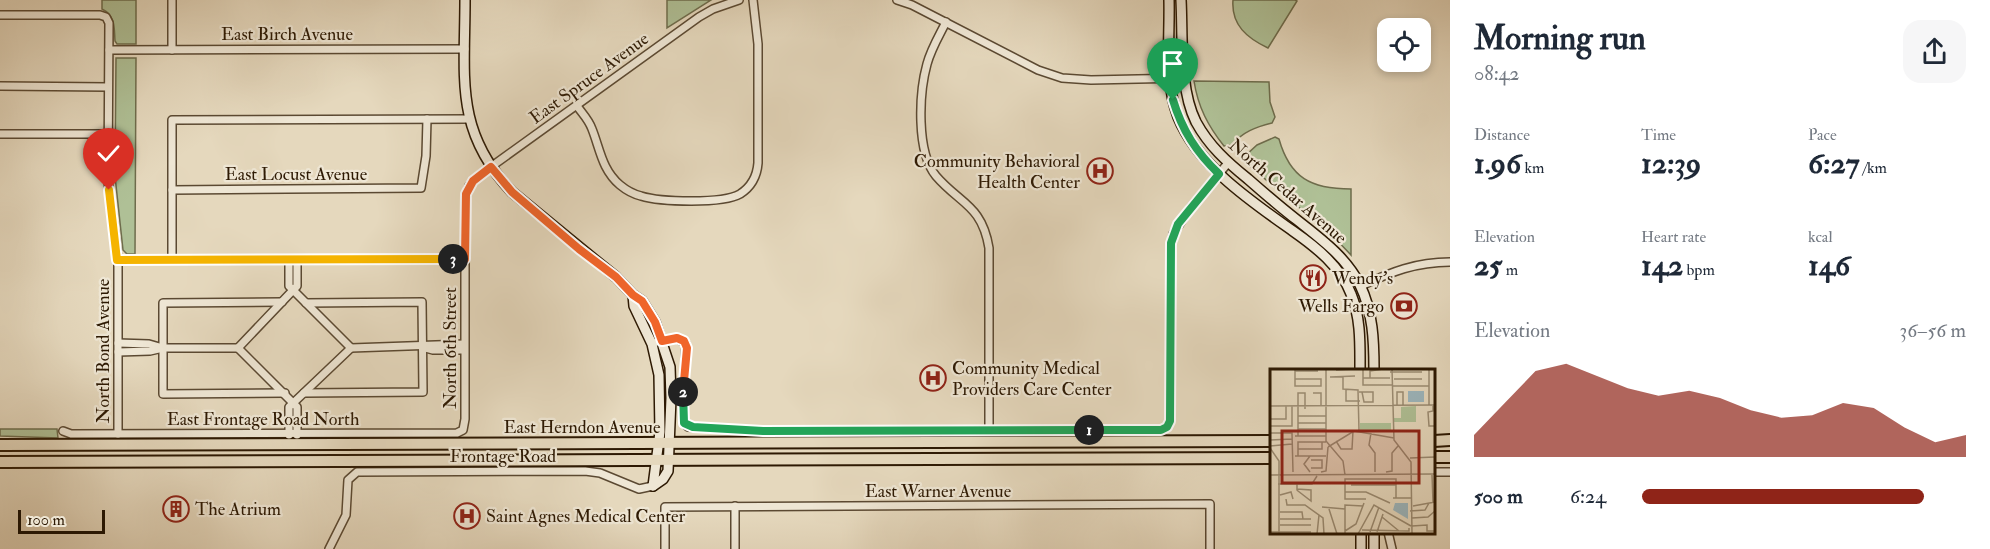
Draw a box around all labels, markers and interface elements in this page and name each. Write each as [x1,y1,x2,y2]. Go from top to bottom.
map controls [1377,18,1431,72]
button: locate [1377,18,1431,72]
text: Morning run [1474,18,1646,59]
button: share [1903,20,1966,83]
street label: East Birch Avenue [221,23,353,46]
street label: East Spruce Avenue [525,27,654,129]
pin [1147,38,1198,100]
icon: arrive [1156,47,1189,80]
text: 08:42 [1474,61,1520,86]
text: Distance [1474,125,1530,145]
text: Time [1641,125,1676,145]
text: Pace [1808,125,1837,145]
pin [83,128,134,190]
street label: North Cedar Avenue [1224,134,1352,249]
icon: check [92,137,125,170]
text: 1.96 [1474,145,1521,182]
text: 12:39 [1641,145,1701,182]
text: 6:27 [1808,145,1859,182]
place label: Community Behavioral Health Center [914,150,1080,194]
hospital icon: Community Behavioral Health Center [1085,156,1115,186]
text: km [1521,158,1544,178]
text: /km [1859,158,1887,178]
street label: East Locust Avenue [225,163,368,186]
text: Elevation [1474,227,1535,247]
text: Heart rate [1641,227,1706,247]
text: kcal [1808,227,1833,247]
pin: 3 [438,244,468,274]
text: 25 [1474,247,1502,284]
text: 142 [1641,247,1683,284]
text: 146 [1808,247,1850,284]
text: 3 [450,249,456,269]
text: m [1502,260,1518,280]
text: bpm [1683,260,1715,280]
restaurant icon: Wendy's [1298,263,1328,293]
place label: Wendy's [1331,267,1393,290]
street label: North Bond Avenue [92,278,115,423]
street label: North 6th Street [439,287,462,409]
bank icon: Wells Fargo [1389,291,1419,321]
place label: Wells Fargo [1297,295,1384,318]
text: Elevation [1474,318,1550,343]
text: 36–56 m [1900,318,1966,343]
place label: Community Medical Providers Care Center [952,357,1112,401]
hospital icon: Community Medical Providers Care Center [918,363,948,393]
inset map [1270,369,1435,534]
pin: 2 [668,377,698,407]
text: 2 [679,382,687,402]
street label: East Frontage Road North [167,408,360,431]
pin: 1 [1074,415,1104,445]
street label: East Herndon Avenue [504,416,661,439]
text: 1 [1086,420,1092,440]
street label: Frontage Road [450,445,556,468]
street label: East Warner Avenue [865,480,1012,503]
text: 500 m [1474,484,1523,509]
text: 6:24 [1570,484,1606,509]
building icon: The Atrium [161,494,191,524]
place label: The Atrium [195,498,281,521]
hospital icon: Saint Agnes Medical Center [452,501,482,531]
place label: Saint Agnes Medical Center [486,505,686,528]
scale bar [18,507,105,534]
text: 100 m [27,510,65,530]

